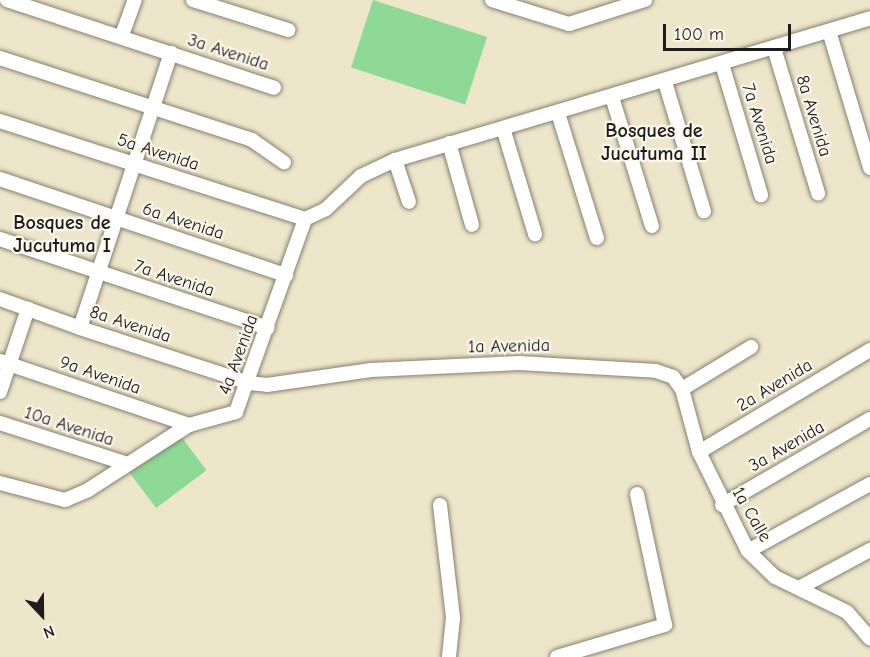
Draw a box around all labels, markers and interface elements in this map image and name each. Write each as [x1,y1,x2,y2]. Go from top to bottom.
scale bar [666,12,794,50]
text: 100 m [674,24,724,45]
street label: 3a Avenida [185,30,271,76]
street label: 8a Avenida [790,73,836,159]
street label: 7a Avenida [736,81,782,167]
district label: Bosques de Jucutuma II [601,119,707,166]
street label: 5a Avenida [114,130,202,176]
street label: 6a Avenida [139,199,227,245]
district label: Bosques de Jucutuma I [13,210,111,257]
street label: 7a Avenida [131,256,217,302]
street label: 8a Avenida [87,302,173,348]
street label: 4a Avenida [215,312,263,398]
street label: 1a Avenida [468,335,550,359]
street label: 9a Avenida [57,352,143,400]
street label: 2a Avenida [733,355,817,417]
street label: 10a Avenida [21,402,117,452]
street label: 3a Avenida [745,417,829,477]
street label: 1a Calle [727,484,775,546]
north arrow [12,585,72,645]
text: N [41,621,57,642]

